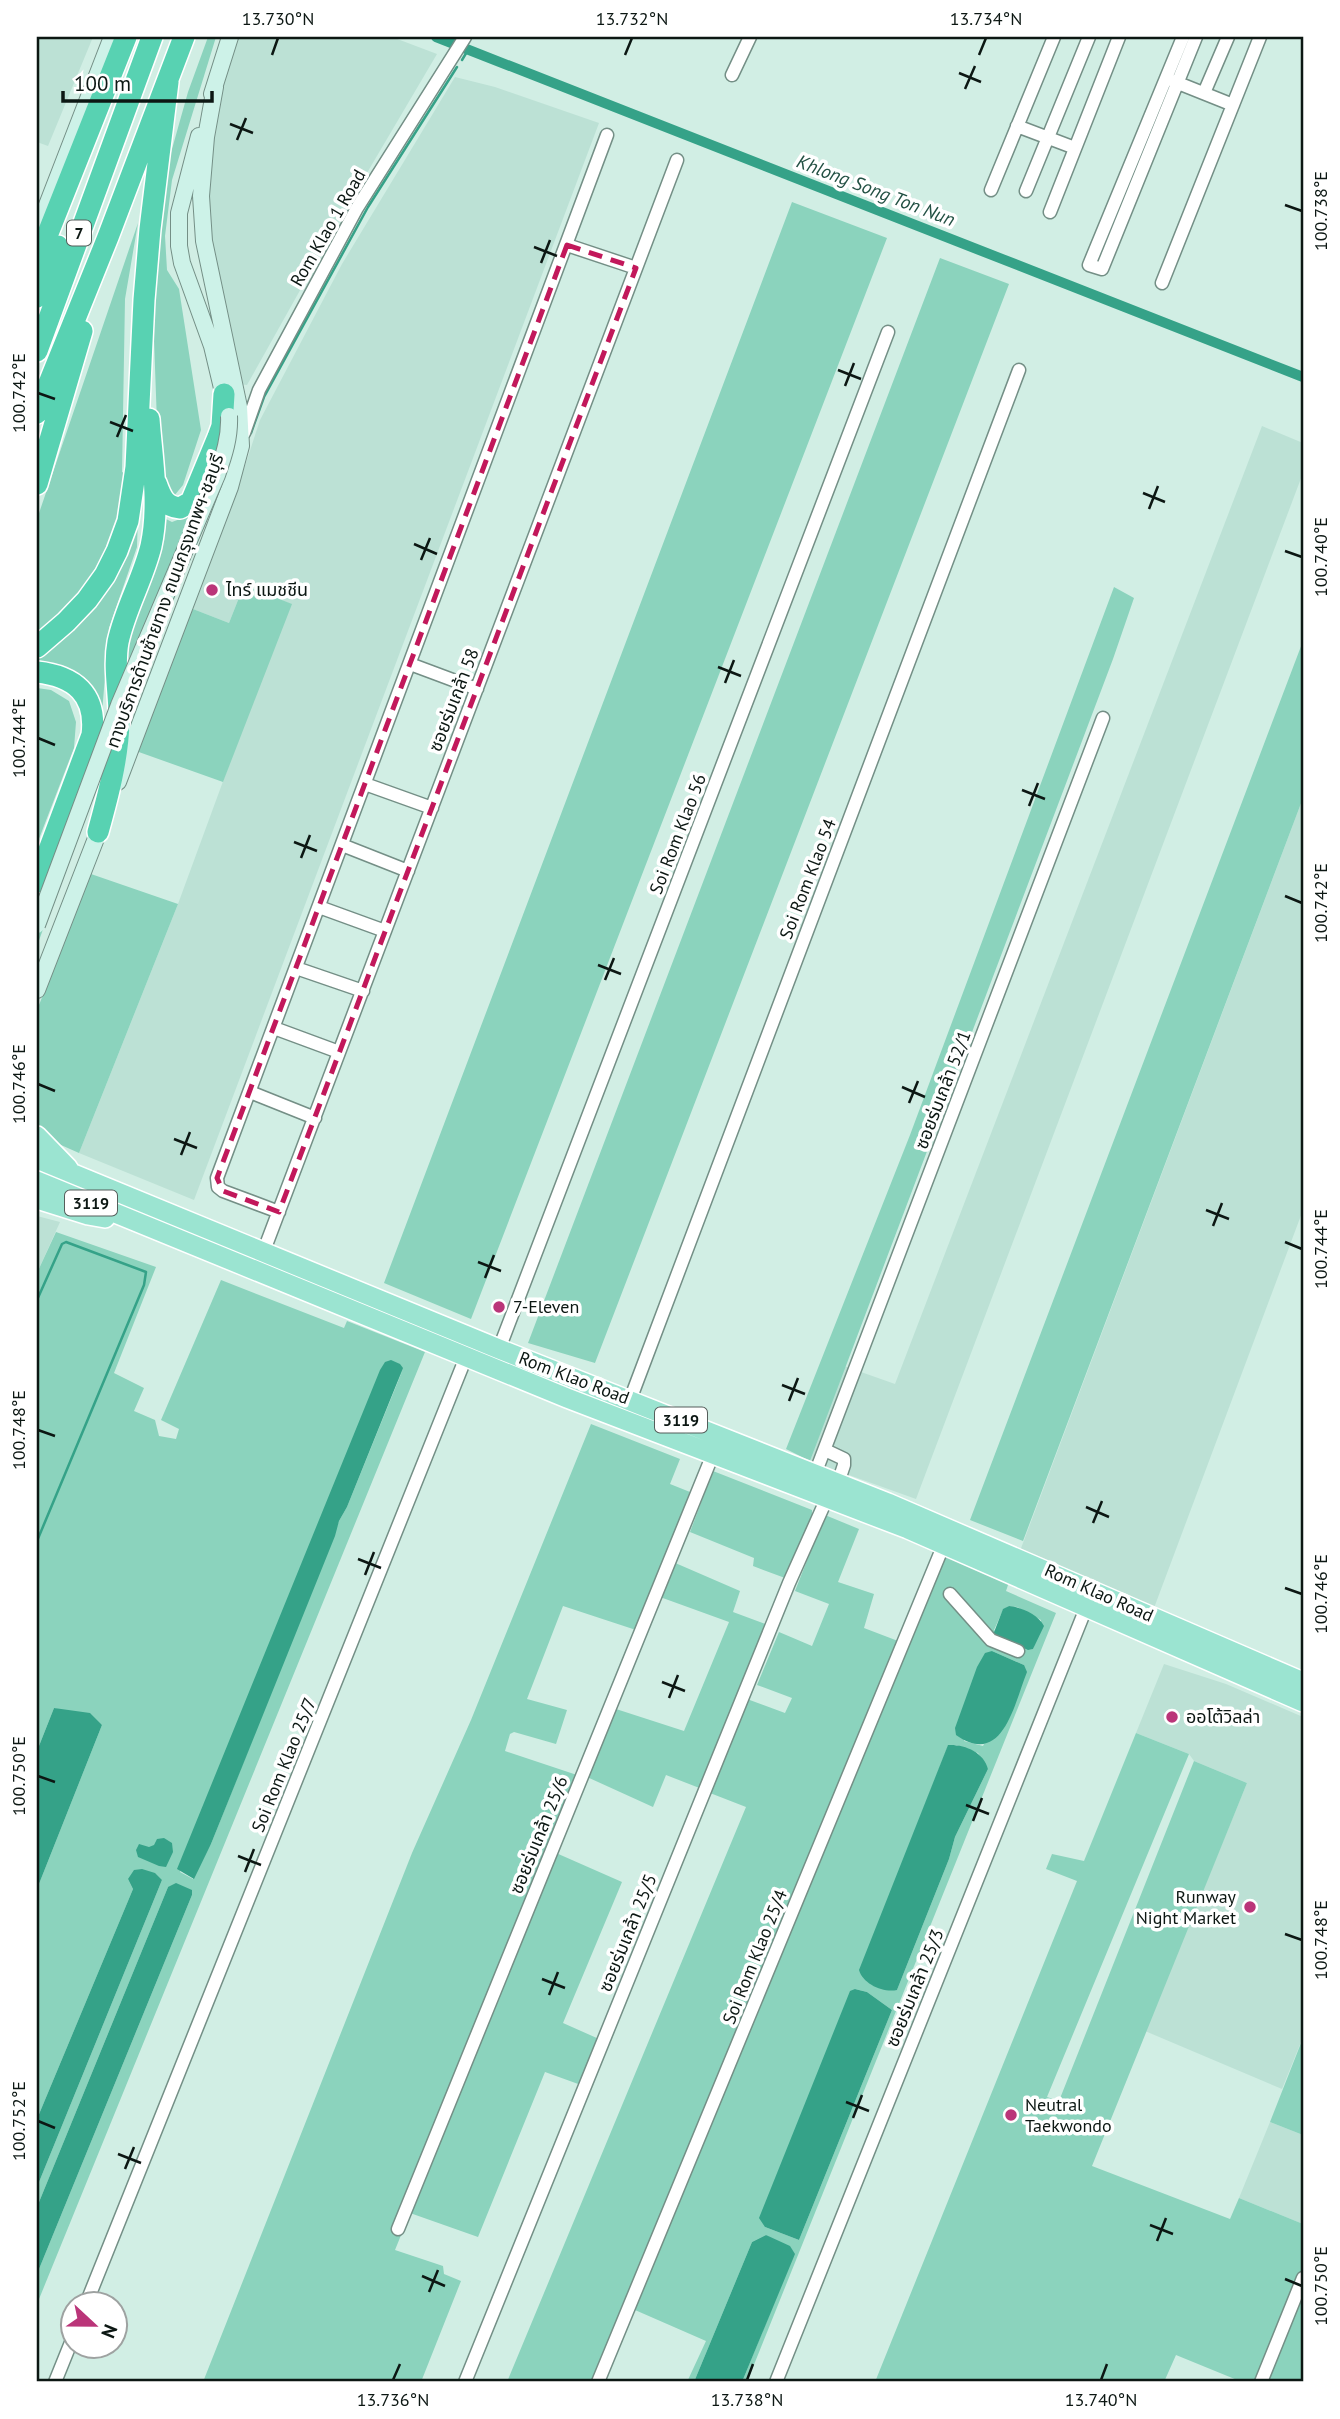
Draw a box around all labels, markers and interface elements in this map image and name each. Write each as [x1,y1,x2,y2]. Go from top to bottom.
text: 13.730°N [242,7,314,30]
text: 13.732°N [596,7,668,30]
text: 13.734°N [950,7,1022,30]
scale bar [63,60,212,104]
text: 100 m [74,70,131,97]
water label: Khlong Song Ton Nun [794,149,959,231]
street label: Rom Klao 1 Road [285,165,370,290]
text: 100.738°E [1309,171,1332,251]
road number: 7 [67,220,91,246]
text: 100.742°E [7,353,30,433]
street label: ทางบริการด้านซ้ายทาง ถนนกรุงเทพฯ-ชลบุรี [100,450,229,751]
text: 100.740°E [1309,517,1332,597]
place label: ไทร์ แมชชีน [225,578,308,601]
marker: ไทร์ แมชชีน [204,582,220,598]
street label: ซอยร่มเกล้า 58 [423,645,484,755]
text: 100.744°E [7,698,30,778]
street label: Soi Rom Klao 56 [644,770,711,897]
street label: Soi Rom Klao 54 [774,815,841,942]
text: 100.742°E [1309,863,1332,943]
street label: ซอยร่มเกล้า 52/1 [909,1027,976,1152]
text: 100.746°E [7,1044,30,1124]
road number: 3119 [65,1190,117,1216]
text: 100.744°E [1309,1209,1332,1289]
place label: 7-Eleven [513,1295,579,1318]
marker: 7-Eleven [491,1299,507,1315]
street label: Rom Klao Road [516,1346,633,1409]
text: 100.748°E [7,1390,30,1470]
road number: 3119 [655,1408,707,1432]
text: 100.746°E [1309,1554,1332,1634]
street label: Rom Klao Road [1041,1558,1157,1627]
street label: Soi Rom Klao 25/7 [246,1694,321,1835]
place label: ออโต้วิลล่า [1186,1705,1260,1728]
marker: ออโต้วิลล่า [1164,1709,1180,1725]
text: 100.750°E [7,1736,30,1816]
street label: ซอยร่มเกล้า 25/6 [504,1772,573,1897]
street label: ซอยร่มเกล้า 25/5 [593,1870,662,1995]
place label: Runway Night Market [1136,1885,1237,1929]
street label: Soi Rom Klao 25/4 [717,1886,792,2027]
marker: Runway Night Market [1242,1899,1258,1915]
text: 100.748°E [1309,1900,1332,1980]
street label: ซอยร่มเกล้า 25/3 [880,1925,949,2050]
text: 100.752°E [7,2081,30,2161]
place label: Neutral Taekwondo [1025,2093,1112,2137]
marker: Neutral Taekwondo [1003,2107,1019,2123]
text: 100.750°E [1309,2246,1332,2326]
north arrow [60,2290,130,2360]
text: N [96,2321,123,2342]
text: 13.736°N [357,2388,429,2411]
text: 13.738°N [711,2388,783,2411]
text: 13.740°N [1065,2388,1137,2411]

